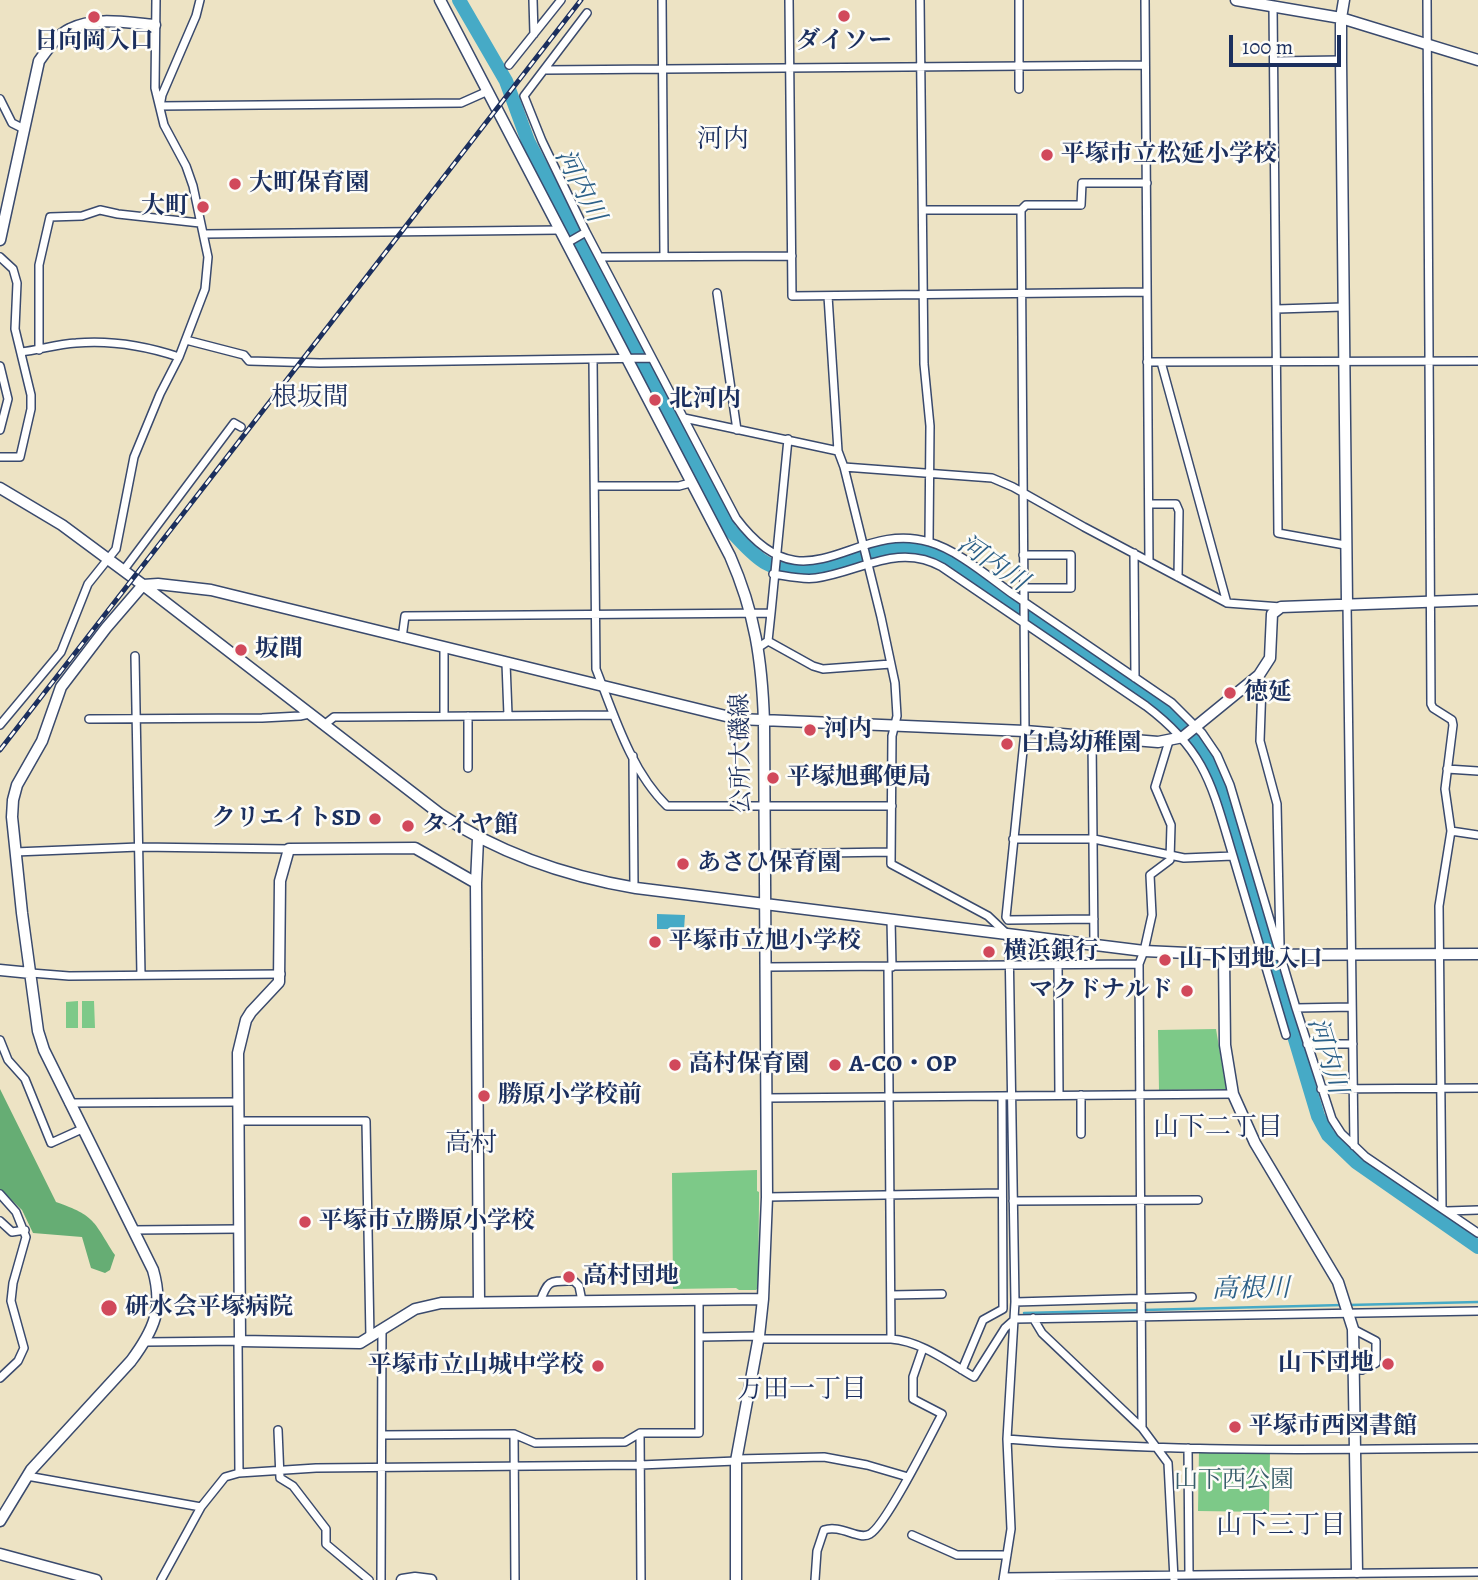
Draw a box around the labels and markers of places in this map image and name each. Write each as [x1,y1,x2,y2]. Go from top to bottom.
marker: ダイソー [836,8,852,24]
marker: 日向岡入口 [86,9,102,25]
place label: 日向岡入口 [34,28,154,56]
place label: ダイソー [796,28,892,56]
place label: 平塚市立松延小学校 [1061,141,1277,169]
marker: 平塚市立松延小学校 [1039,147,1055,163]
place label: 大町保育園 [249,170,369,198]
marker: 大町保育園 [227,176,243,192]
place label: 大町 [141,193,189,221]
marker: 大町 [195,199,211,215]
place label: 北河内 [669,386,741,414]
marker: 北河内 [647,392,663,408]
place label: 坂間 [255,636,303,664]
marker: 坂間 [233,642,249,658]
place label: 徳延 [1244,679,1292,707]
marker: 徳延 [1222,685,1238,701]
place label: 河内 [824,716,872,744]
marker: 河内 [802,722,818,738]
place label: 白鳥幼稚園 [1021,730,1141,758]
marker: 白鳥幼稚園 [999,736,1015,752]
place label: 平塚旭郵便局 [787,764,931,792]
marker: 平塚旭郵便局 [765,770,781,786]
place label: クリエイトSD [211,805,361,833]
marker: クリエイトSD [367,811,383,827]
place label: タイヤ館 [422,812,518,840]
marker: タイヤ館 [400,818,416,834]
place label: あさひ保育園 [697,850,841,878]
marker: あさひ保育園 [675,856,691,872]
place label: 平塚市立旭小学校 [669,928,861,956]
marker: 平塚市立旭小学校 [647,934,663,950]
place label: 横浜銀行 [1003,938,1099,966]
marker: 横浜銀行 [981,944,997,960]
place label: 山下団地入口 [1179,946,1323,974]
marker: 山下団地入口 [1157,952,1173,968]
place label: マクドナルド [1029,977,1173,1005]
marker: マクドナルド [1179,983,1195,999]
place label: 高村保育園 [689,1051,809,1079]
place label: A-CO・OP [849,1051,956,1079]
marker: 高村保育園 [667,1057,683,1073]
marker: A-CO・OP [827,1057,843,1073]
place label: 勝原小学校前 [498,1082,642,1110]
marker: 勝原小学校前 [476,1088,492,1104]
place label: 平塚市立勝原小学校 [319,1208,535,1236]
marker: 平塚市立勝原小学校 [297,1214,313,1230]
place label: 高村団地 [583,1263,679,1291]
marker: 高村団地 [561,1269,577,1285]
place label: 研水会平塚病院 [125,1294,293,1322]
marker: 研水会平塚病院 [99,1298,119,1318]
place label: 山下団地 [1278,1350,1374,1378]
place label: 平塚市立山城中学校 [368,1352,584,1380]
marker: 山下団地 [1380,1356,1396,1372]
marker: 平塚市立山城中学校 [590,1358,606,1374]
place label: 平塚市西図書館 [1249,1413,1417,1441]
marker: 平塚市西図書館 [1227,1419,1243,1435]

